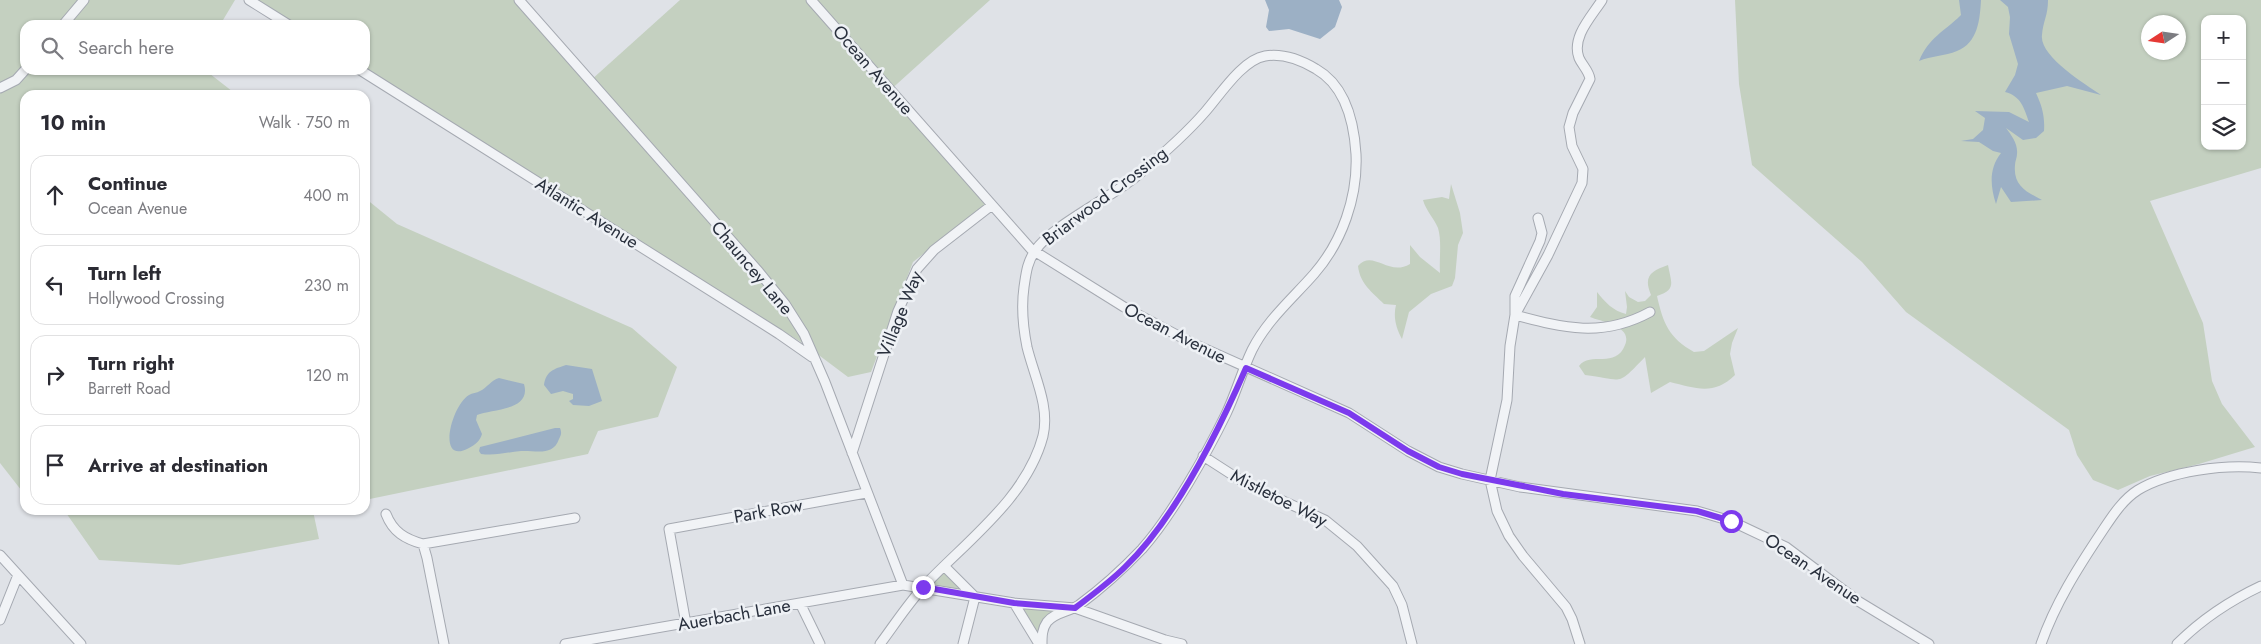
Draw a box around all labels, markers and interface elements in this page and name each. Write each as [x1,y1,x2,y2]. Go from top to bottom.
north arrow [2141,15,2186,60]
map controls [2201,15,2246,150]
button: + [2201,15,2246,60]
street label: Ocean Avenue [827,19,919,121]
search box [20,20,370,75]
icon: search [38,34,66,62]
text: Search here [78,34,174,61]
button: − [2201,60,2246,105]
button: layers [2201,105,2246,150]
text: 10 min [40,108,106,138]
text: Walk · 750 m [259,111,350,134]
street label: Briarwood Crossing [1037,140,1173,252]
text: Continue [88,170,167,197]
street label: Atlantic Avenue [530,171,644,255]
icon: ahead [41,181,69,209]
text: 400 m [303,184,349,207]
text: Ocean Avenue [88,197,187,220]
street label: Chauncey Lane [705,215,799,321]
text: Turn left [88,260,161,287]
street label: Village Way [871,267,929,361]
icon: left [41,271,69,299]
text: 230 m [304,274,349,297]
text: Hollywood Crossing [88,287,225,310]
street label: Ocean Avenue [1119,296,1231,370]
text: Turn right [88,350,174,377]
icon: right [41,361,69,389]
text: 120 m [306,364,349,387]
text: Barrett Road [88,377,171,400]
icon: arrive [41,451,69,479]
text: Arrive at destination [88,452,268,479]
street label: Mistletoe Way [1226,462,1332,534]
street label: Park Row [732,492,805,530]
route start [1720,510,1743,533]
street label: Ocean Avenue [1759,527,1867,611]
route end [912,576,935,599]
street label: Auerbach Lane [675,592,793,638]

